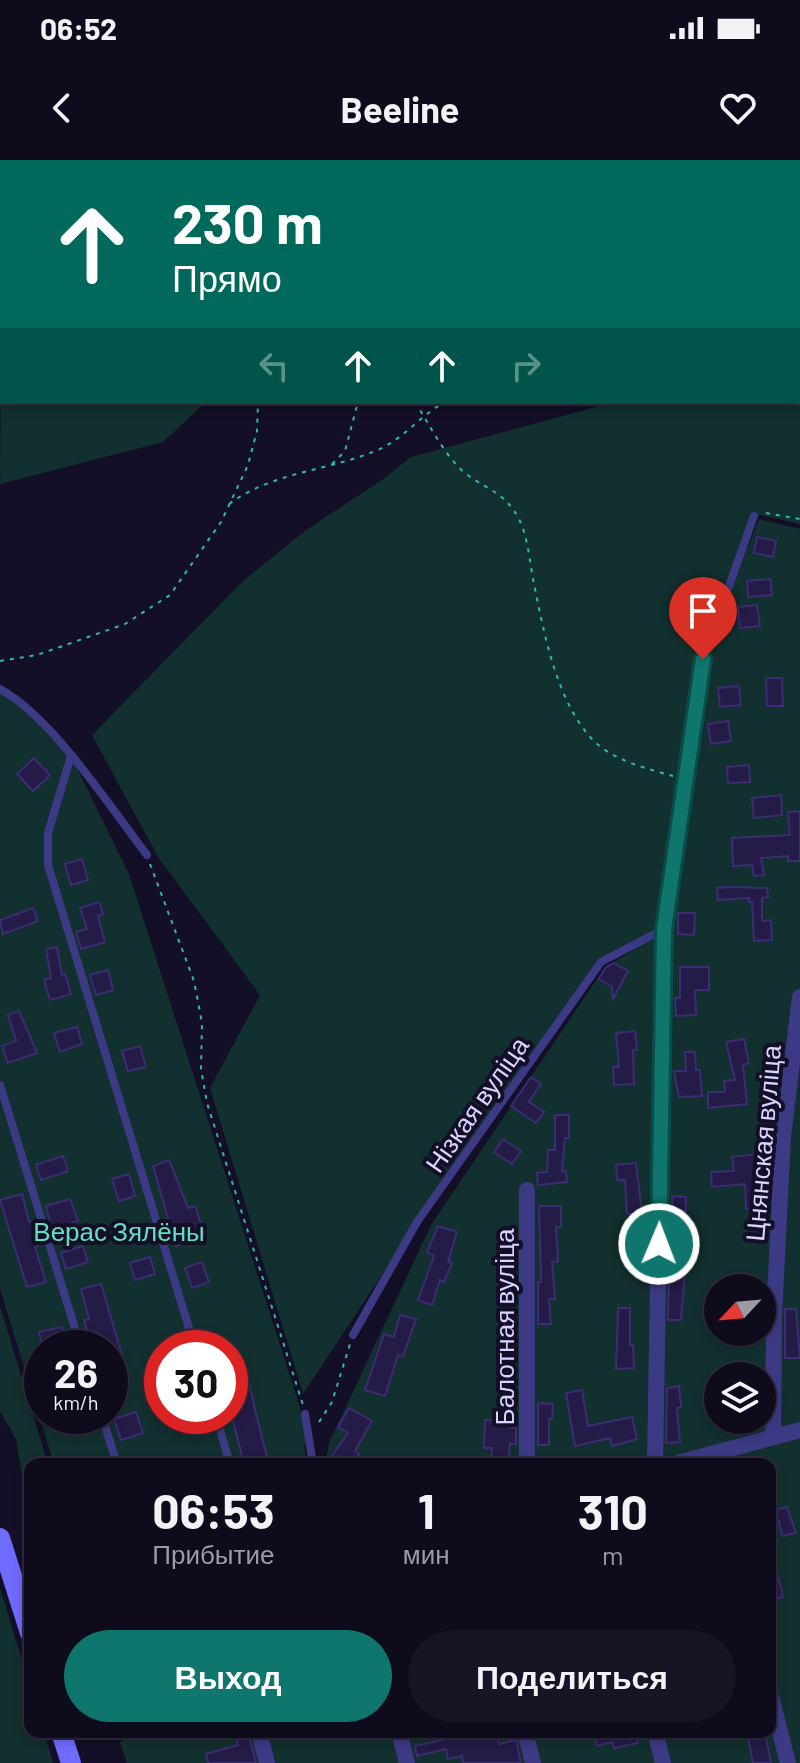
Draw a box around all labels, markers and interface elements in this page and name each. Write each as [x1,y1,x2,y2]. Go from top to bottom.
text: 06:52 [40,10,117,46]
icon: back [40,86,84,130]
icon: heart [716,86,760,130]
text: Beeline [341,87,459,130]
text: 230 m [172,188,323,255]
icon: ahead [40,192,144,296]
text: Прямо [172,256,282,299]
icon: left [252,344,296,388]
icon: ahead [336,344,380,388]
icon: ahead [420,344,464,388]
icon: right [504,344,548,388]
pin [669,577,737,659]
icon: arrive [681,589,725,633]
street label: Нізкая вуліца [418,1030,534,1178]
street label: Цнянская вуліца [738,1043,786,1242]
position arrow [617,1202,701,1286]
park label: Верас Зялёны [33,1215,205,1246]
street label: Балотная вуліца [488,1228,519,1425]
north arrow [704,1274,776,1346]
map controls [704,1274,776,1434]
speed limit sign: 30 [144,1330,248,1434]
text: 26 [54,1348,98,1396]
button: layers [704,1362,776,1434]
text: km/h [53,1390,99,1414]
text: 06:53 [152,1481,275,1539]
text: 1 [418,1481,435,1539]
text: 310 [578,1482,648,1540]
text: Прибытие [152,1538,274,1569]
text: мин [403,1538,450,1569]
text: m [602,1539,624,1570]
button: Выход [64,1630,392,1722]
button: Поделиться [408,1630,736,1722]

